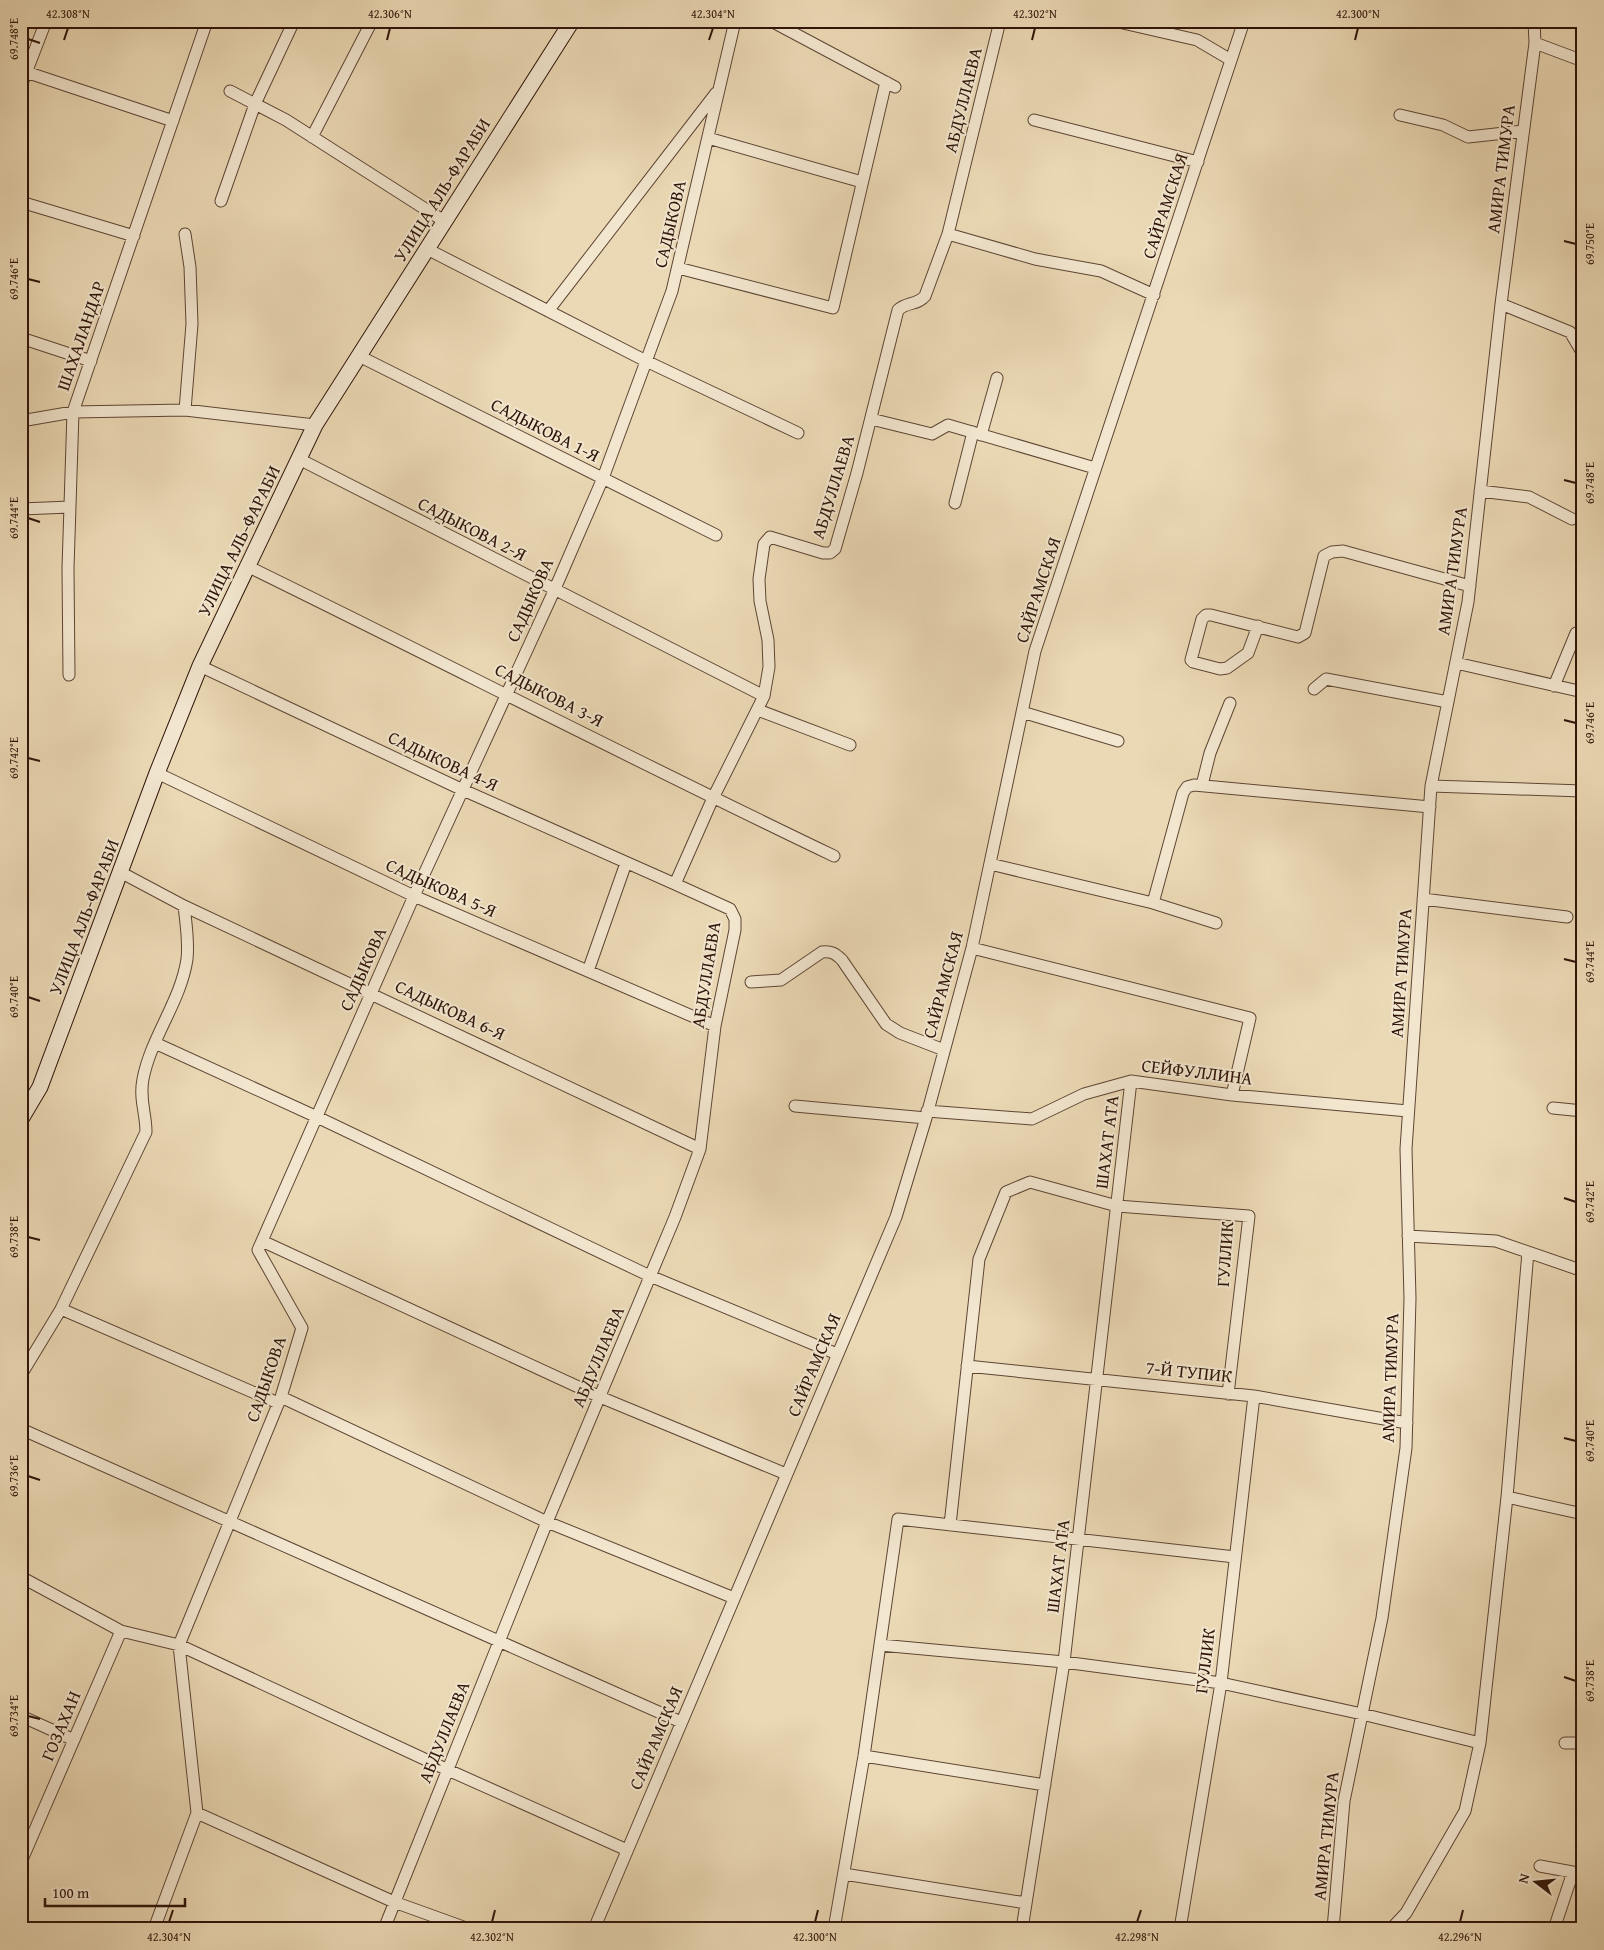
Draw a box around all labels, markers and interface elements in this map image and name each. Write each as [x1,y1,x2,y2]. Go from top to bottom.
text: 42.308°N [46,5,90,22]
text: 42.306°N [368,5,412,22]
text: 42.304°N [691,5,735,22]
text: 42.302°N [1013,5,1057,22]
text: 42.300°N [1336,5,1380,22]
text: 69.748°E [5,18,22,60]
street label: АБДУЛЛАЕВА [936,44,989,155]
street label: АМИРА ТИМУРА [1479,103,1522,235]
street label: УЛИЦА АЛЬ-ФАРАБИ [386,113,497,267]
street label: САЙРАМСКАЯ [1135,149,1194,262]
street label: САДЫКОВА [646,177,693,270]
text: 69.750°E [1581,223,1598,265]
text: 69.746°E [5,258,22,300]
street label: ШАХАЛАНДАР [49,277,112,394]
street label: САДЫКОВА 1-Я [486,391,605,469]
street label: АБДУЛЛАЕВА [804,431,861,542]
street label: УЛИЦА АЛЬ-ФАРАБИ [190,461,287,621]
text: 69.748°E [1581,462,1598,504]
street label: САДЫКОВА 2-Я [413,490,532,568]
text: 69.744°E [5,497,22,539]
street label: АМИРА ТИМУРА [1429,505,1474,637]
street label: САЙРАМСКАЯ [1008,533,1067,646]
street label: САДЫКОВА [499,553,560,646]
street label: САДЫКОВА 3-Я [490,656,609,734]
text: 69.746°E [1581,702,1598,744]
street label: САДЫКОВА 4-Я [384,723,503,798]
text: 69.742°E [5,737,22,779]
street label: УЛИЦА АЛЬ-ФАРАБИ [41,835,126,999]
street label: САДЫКОВА 5-Я [382,851,501,924]
street label: АМИРА ТИМУРА [1383,907,1418,1039]
street label: АБДУЛЛАЕВА [684,920,727,1030]
street label: САДЫКОВА [332,922,393,1015]
street label: САЙРАМСКАЯ [915,928,970,1041]
text: 69.744°E [1581,941,1598,983]
street label: САДЫКОВА 6-Я [391,972,510,1047]
text: 69.740°E [5,976,22,1018]
street label: СЕЙФУЛЛИНА [1140,1051,1254,1092]
street label: ШАХАТ АТА [1087,1094,1126,1190]
text: 69.742°E [1581,1181,1598,1223]
text: 69.738°E [5,1216,22,1258]
street label: ГУЛЛИК [1209,1220,1240,1288]
street label: АБДУЛЛАЕВА [564,1302,631,1412]
street label: САЙРАМСКАЯ [780,1309,848,1421]
street label: АМИРА ТИМУРА [1374,1313,1405,1443]
street label: САДЫКОВА [238,1332,293,1425]
street label: 7-Й ТУПИК [1144,1354,1234,1389]
text: 69.740°E [1581,1420,1598,1462]
text: 69.736°E [5,1455,22,1497]
street label: ШАХАТ АТА [1038,1518,1077,1614]
street label: ГУЛЛИК [1187,1627,1222,1695]
text: 69.738°E [1581,1660,1598,1702]
street label: АБДУЛЛАЕВА [411,1677,476,1787]
street label: САЙРАМСКАЯ [622,1682,690,1794]
street label: ГОЗАХАН [34,1686,87,1765]
text: 69.734°E [5,1695,22,1737]
street label: АМИРА ТИМУРА [1305,1770,1346,1902]
north arrow [1512,1858,1562,1908]
text: N [1513,1871,1535,1886]
scale bar [45,1875,185,1907]
text: 100 m [52,1882,90,1903]
text: 42.304°N [147,1928,191,1945]
text: 42.302°N [470,1928,514,1945]
text: 42.300°N [793,1928,837,1945]
text: 42.298°N [1115,1928,1159,1945]
text: 42.296°N [1438,1928,1482,1945]

